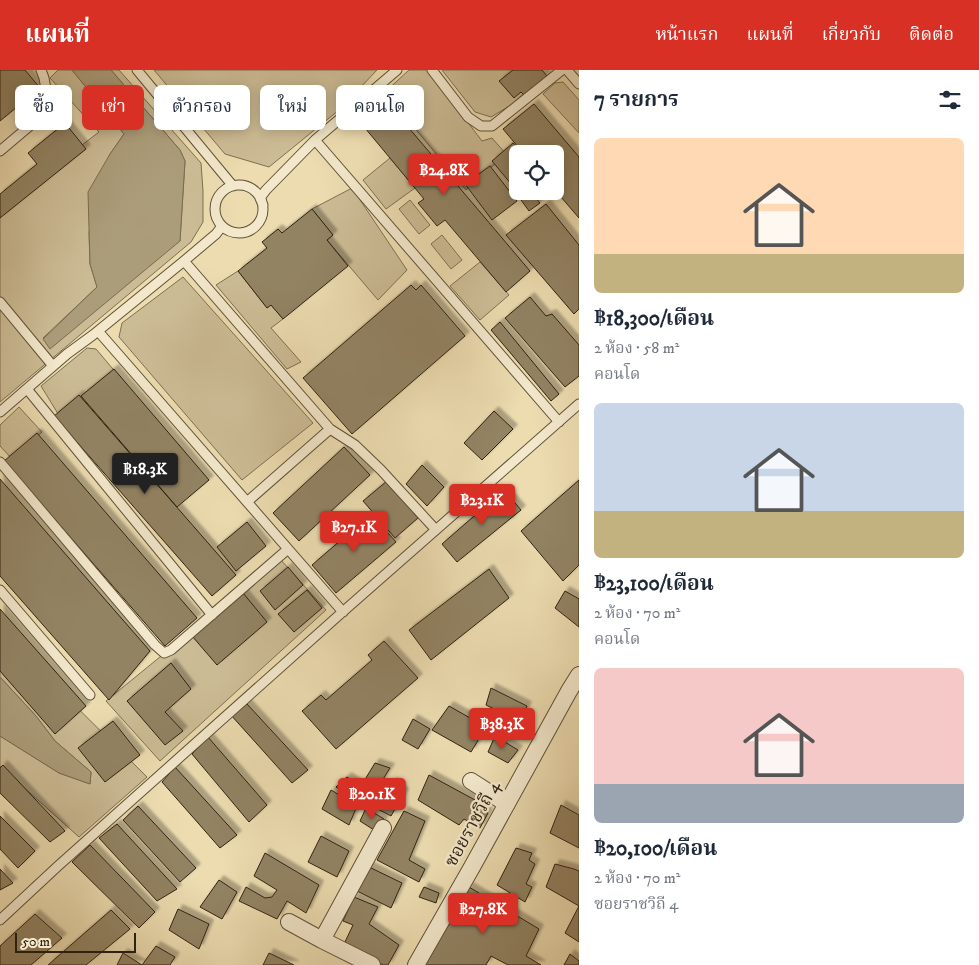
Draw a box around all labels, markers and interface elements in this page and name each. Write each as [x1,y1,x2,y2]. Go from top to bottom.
text: แผนที่ [25,20,90,50]
text: หน้าแรก [655,24,718,46]
text: แผนที่ [746,24,794,46]
text: เกี่ยวกับ [822,24,881,46]
text: ติดต่อ [909,24,954,46]
chip: ซื้อ [15,85,72,130]
chip: เช่า [82,85,144,130]
chip: ตัวกรอง [154,85,250,130]
chip: ใหม่ [260,85,326,130]
chip: คอนโด [336,85,424,130]
icon: filters [936,86,964,114]
text: 7 รายการ [594,87,679,113]
map controls [509,145,564,200]
button: locate [509,145,564,200]
pin: ฿24.8K [403,154,485,196]
text: ฿24.8K [419,160,469,180]
icon: home [734,170,824,260]
text: ฿18,300/เดือน [594,306,714,332]
text: 2 ห้อง · 58 m² [594,338,679,358]
text: คอนโด [594,364,640,384]
icon: home [734,435,824,525]
pin: ฿18.3K [104,452,186,495]
text: ฿18.3K [123,459,167,479]
pin: ฿23.1K [441,484,523,526]
text: ฿23.1K [460,490,504,510]
pin: ฿27.1K [313,510,395,553]
text: ฿27.1K [331,517,377,537]
text: ฿23,100/เดือน [594,571,714,597]
text: 2 ห้อง · 70 m² [594,603,681,623]
text: คอนโด [594,629,640,649]
icon: home [734,700,824,790]
pin: ฿38.3K [461,708,543,750]
text: ฿38.3K [480,714,524,734]
street label: ซอยราชวิถี 4 [440,777,506,871]
pin: ฿20.1K [331,778,413,820]
text: ฿20.1K [349,784,395,804]
text: ฿20,100/เดือน [594,836,717,862]
text: 2 ห้อง · 70 m² [594,868,681,888]
pin: ฿27.8K [442,892,524,935]
text: ซอยราชวิถี 4 [594,894,678,914]
text: ฿27.8K [459,899,507,919]
scale bar [15,930,136,953]
text: 50 m [22,933,50,951]

